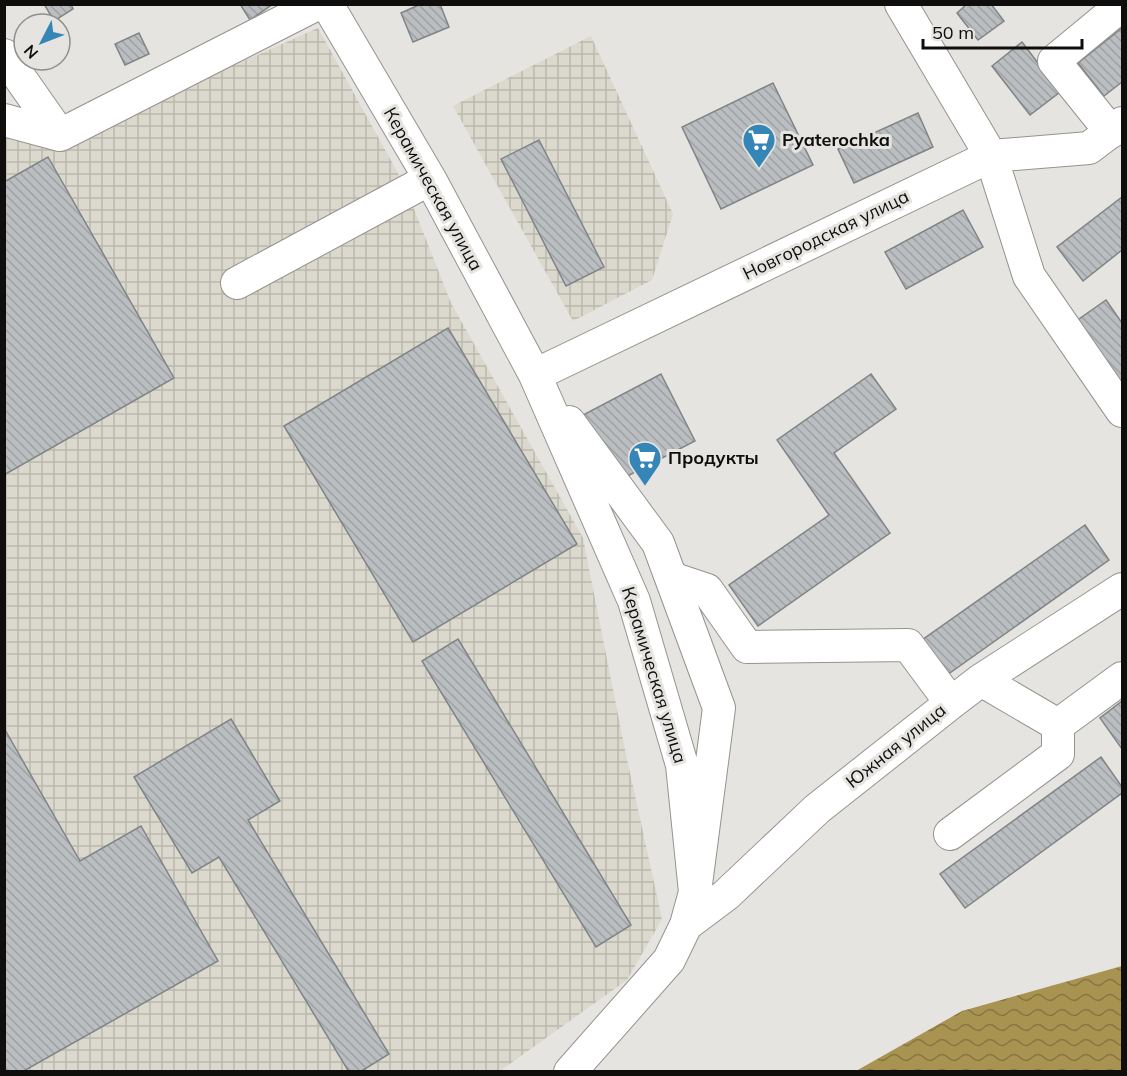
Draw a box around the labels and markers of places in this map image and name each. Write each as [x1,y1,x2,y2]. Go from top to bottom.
supermarket icon: Pyaterochka [741,122,777,169]
place label: Pyaterochka [782,128,890,151]
supermarket icon: Продукты [627,440,663,487]
place label: Продукты [668,446,759,469]

